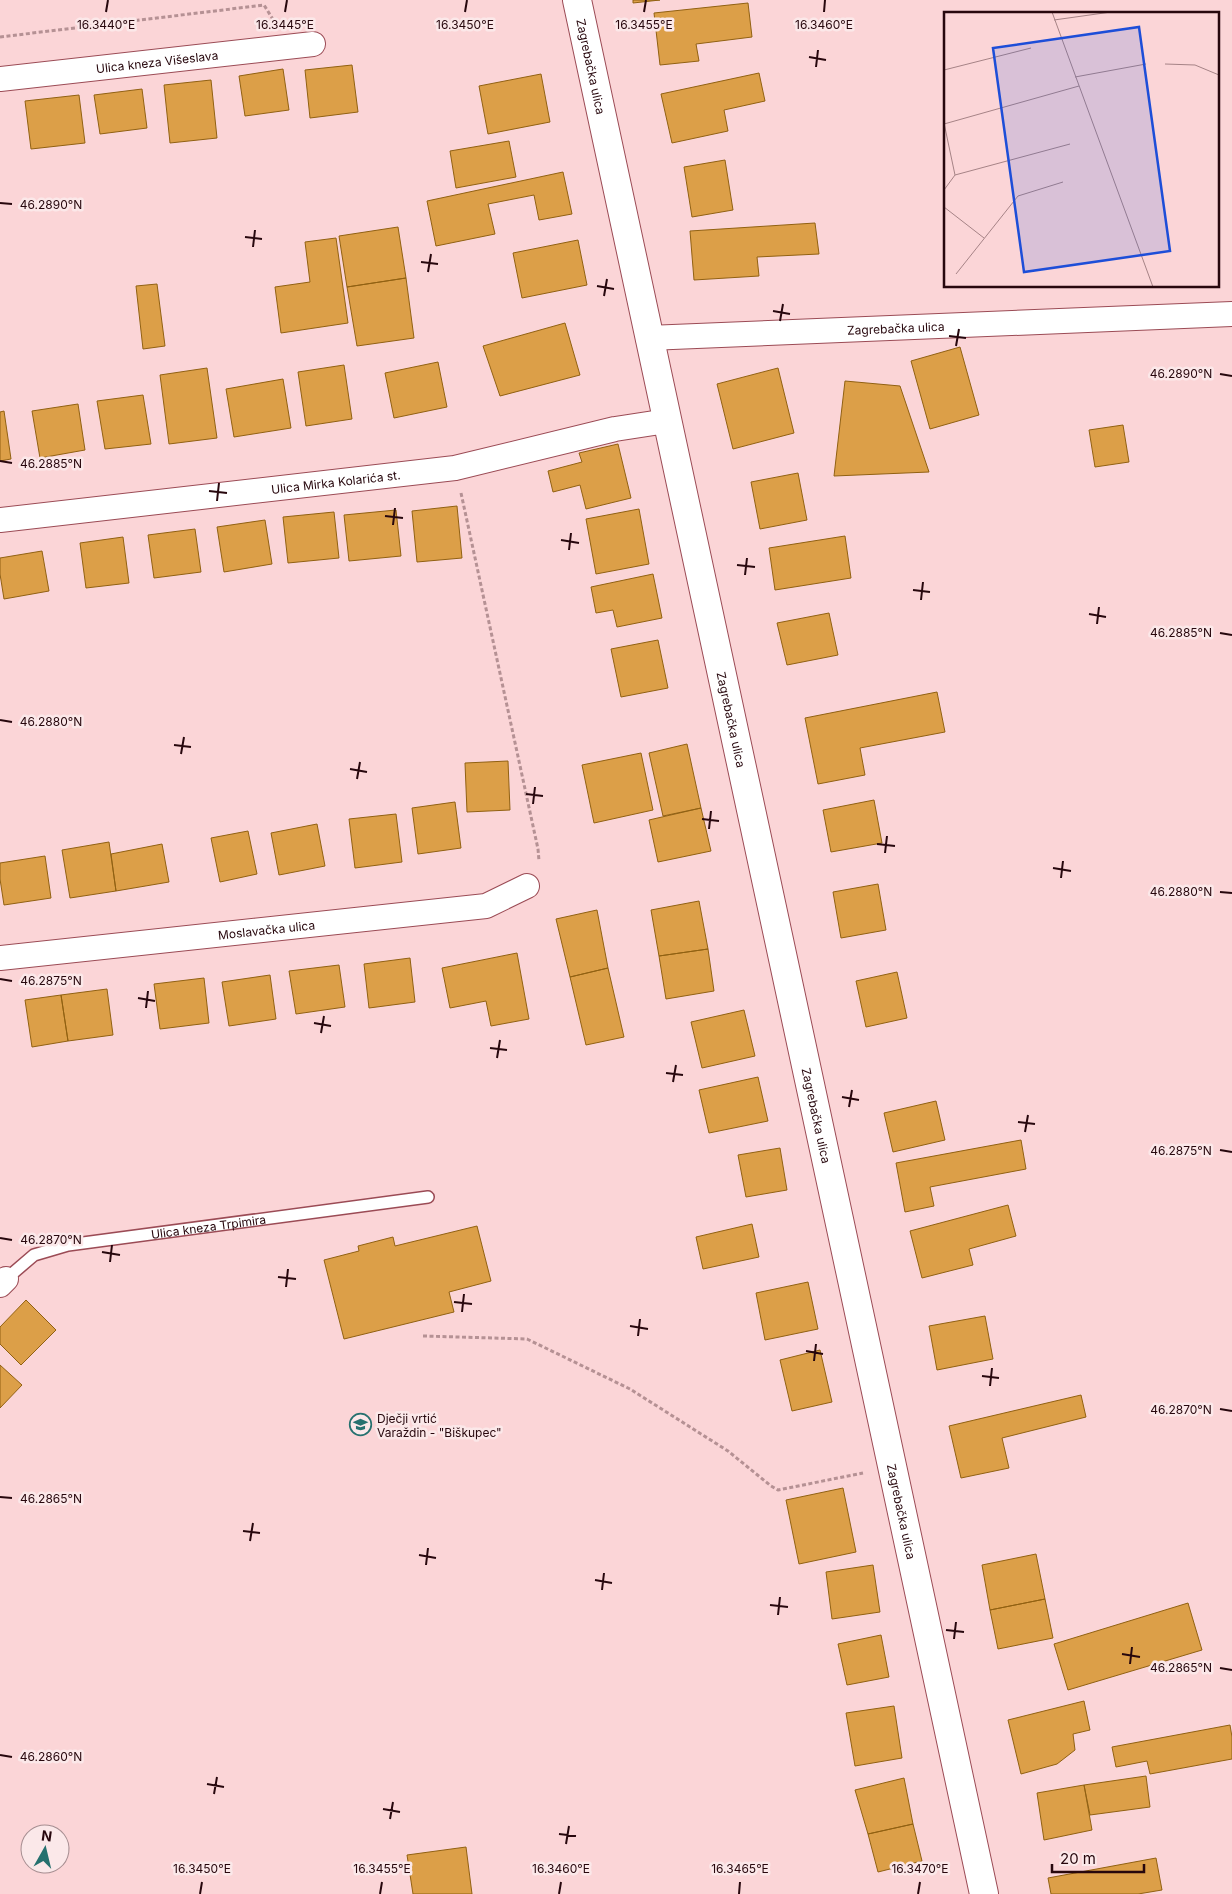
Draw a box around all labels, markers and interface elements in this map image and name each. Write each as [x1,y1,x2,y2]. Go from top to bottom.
inset map [944,12,1220,288]
text: 16.3440°E [77,17,135,32]
text: 16.3445°E [256,17,314,32]
text: 16.3450°E [436,17,494,32]
street label: Zagrebačka ulica [574,17,609,116]
text: 16.3455°E [615,17,673,32]
text: 16.3460°E [795,17,853,32]
street label: Ulica kneza Višeslava [95,47,219,76]
text: 46.2890°N [20,197,82,212]
street label: Zagrebačka ulica [847,318,945,337]
text: 46.2890°N [1150,366,1212,381]
text: 46.2885°N [20,456,82,471]
street label: Ulica Mirka Kolarića st. [270,467,401,496]
text: 46.2885°N [1150,625,1212,640]
street label: Zagrebačka ulica [714,670,749,769]
text: 46.2880°N [20,714,82,729]
text: 46.2880°N [1150,884,1212,899]
street label: Moslavačka ulica [217,917,316,942]
text: 46.2875°N [20,973,82,988]
street label: Zagrebačka ulica [799,1066,834,1165]
text: 46.2875°N [1150,1143,1212,1158]
street label: Ulica kneza Trpimira [150,1211,267,1241]
text: 46.2870°N [20,1232,82,1247]
text: 46.2870°N [1150,1402,1212,1417]
place label: Dječji vrtić Varaždin - "Biškupec" [377,1411,502,1440]
school or university icon: Dječji vrtić Varaždin - "Biškupec" [349,1413,373,1437]
street label: Zagrebačka ulica [884,1462,919,1561]
text: 46.2865°N [20,1491,82,1506]
text: 46.2865°N [1150,1660,1212,1675]
text: 46.2860°N [20,1749,82,1764]
north arrow [20,1824,70,1874]
text: N [40,1826,53,1845]
scale bar [1052,1842,1144,1874]
text: 20 m [1060,1849,1096,1868]
text: 16.3450°E [173,1861,231,1876]
text: 16.3455°E [353,1861,411,1876]
text: 16.3460°E [532,1861,590,1876]
text: 16.3465°E [711,1861,769,1876]
text: 16.3470°E [891,1861,949,1876]

